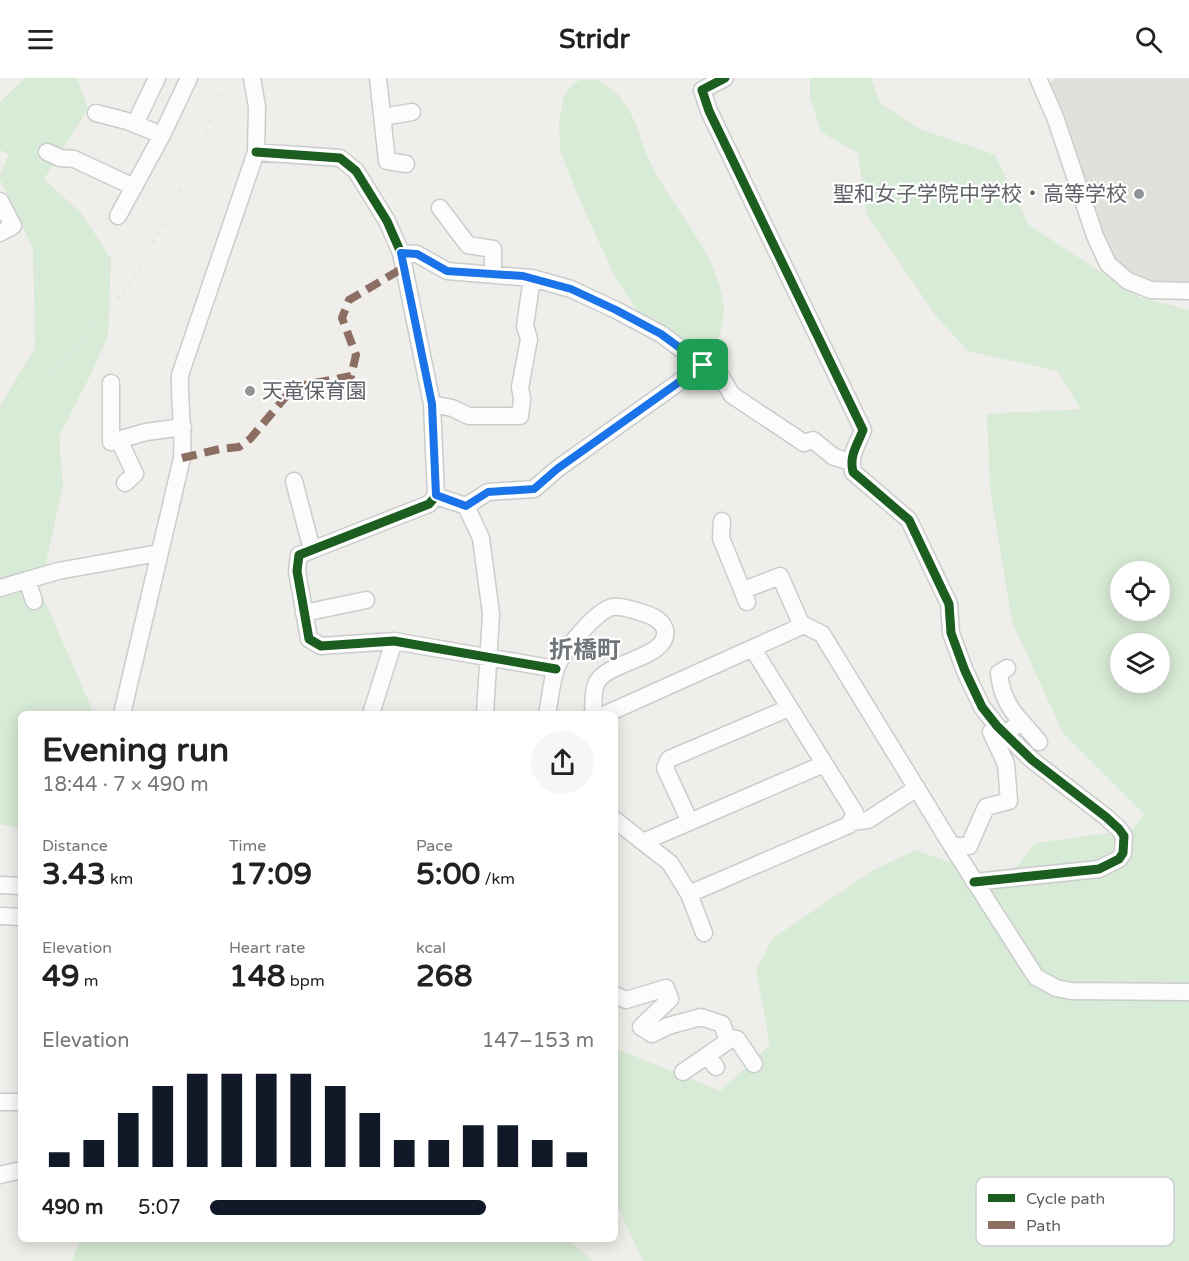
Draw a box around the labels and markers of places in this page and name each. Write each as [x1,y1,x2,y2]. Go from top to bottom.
place label: 聖和女子学院中学校・高等学校 [833,182,1127,207]
marker: 聖和女子学院中学校・高等学校 [1132,187,1146,201]
pin [677,339,728,390]
place label: 天竜保育園 [262,379,367,404]
marker: 天竜保育園 [243,384,257,398]

